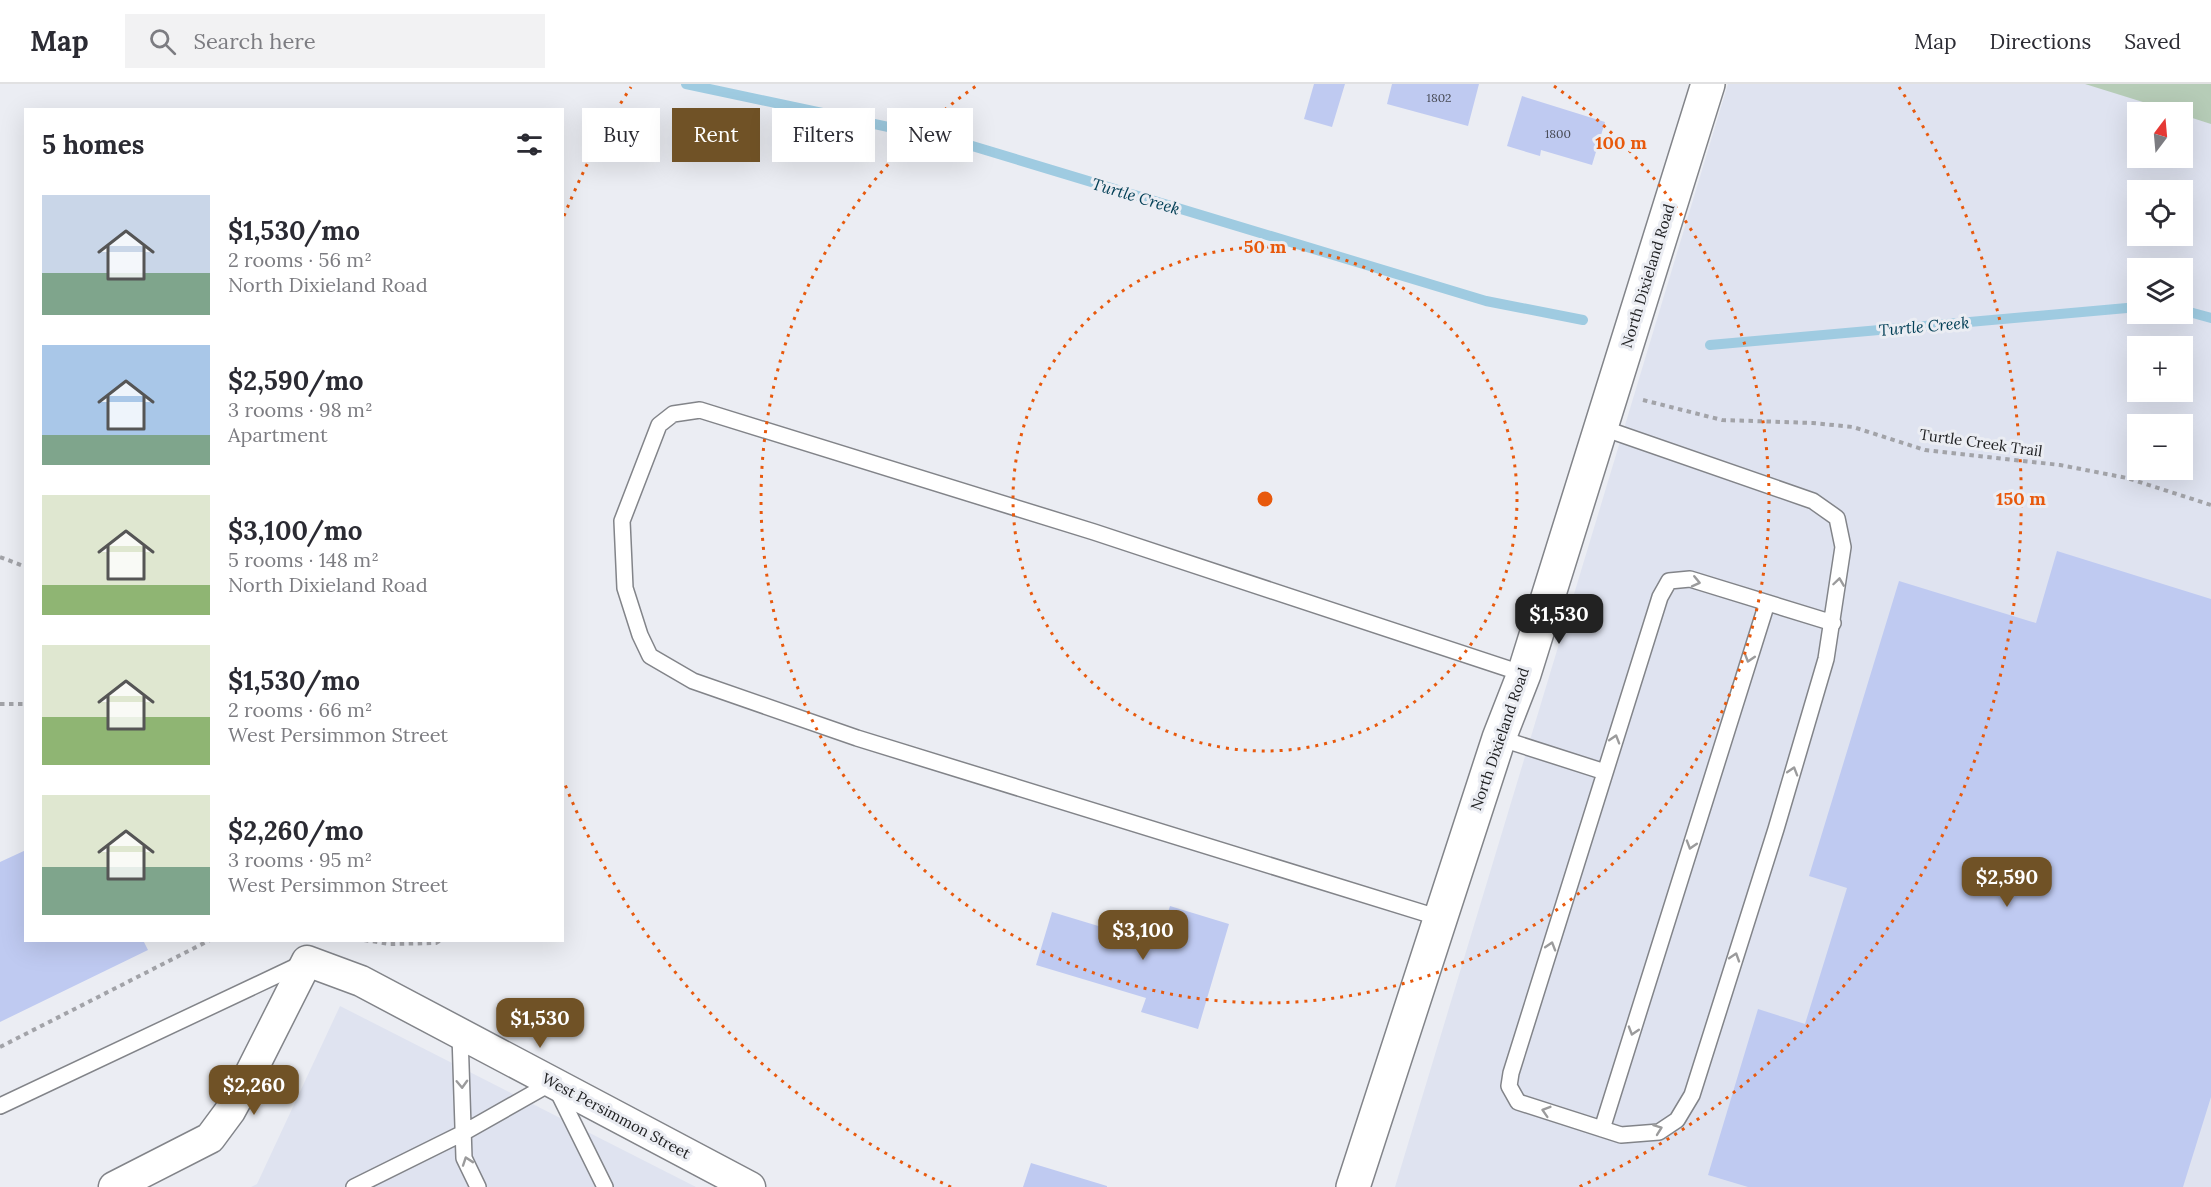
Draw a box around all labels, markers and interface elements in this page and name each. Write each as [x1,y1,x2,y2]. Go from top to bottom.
search box [125,14,545,68]
text: Map [30,23,89,59]
icon: search [146,25,179,58]
text: Search here [194,27,316,55]
text: Map [1914,28,1957,55]
text: Directions [1990,28,2091,55]
text: Saved [2124,28,2181,55]
house number: 1802 [1427,90,1451,105]
north arrow [2127,102,2193,168]
map controls [2127,102,2193,480]
chip: Buy [582,108,660,162]
chip: Rent [672,108,760,162]
chip: Filters [772,108,875,162]
chip: New [887,108,973,162]
house number: 1800 [1545,126,1571,141]
text: 5 homes [42,128,144,161]
icon: filters [513,128,546,161]
text: 100 m [1595,131,1647,154]
water label: Turtle Creek [1090,173,1182,219]
button: locate [2127,180,2193,246]
street label: North Dixieland Road [1617,201,1679,350]
text: $1,530/mo [228,214,360,247]
icon: home [90,219,162,291]
text: 50 m [1244,235,1287,258]
text: 2 rooms · 56 m² [228,247,372,272]
button: layers [2127,258,2193,324]
text: North Dixieland Road [228,272,428,297]
water label: Turtle Creek [1878,312,1970,340]
button: + [2127,336,2193,402]
text: $2,590/mo [228,364,364,397]
icon: home [90,369,162,441]
text: 3 rooms · 98 m² [228,397,373,422]
button: − [2127,414,2193,480]
text: Apartment [228,422,328,447]
street label: Turtle Creek Trail [1918,424,2044,461]
text: 150 m [1996,487,2046,510]
centre of rings [1255,489,1275,509]
text: $3,100/mo [228,514,362,547]
icon: home [90,519,162,591]
text: 5 rooms · 148 m² [228,547,379,572]
text: North Dixieland Road [228,572,428,597]
one-way arrow [1691,574,1701,587]
one-way arrow [1832,577,1844,586]
pin: $1,530 [1510,594,1608,645]
text: $1,530 [1529,601,1589,626]
one-way arrow [1744,652,1756,663]
text: $1,530/mo [228,664,360,697]
street label: North Dixieland Road [1466,665,1533,813]
icon: home [90,669,162,741]
text: 2 rooms · 66 m² [228,697,373,722]
text: West Persimmon Street [228,722,448,747]
one-way arrow [1608,734,1620,745]
one-way arrow [1786,766,1798,777]
text: $2,260/mo [228,814,363,847]
icon: home [90,819,162,891]
one-way arrow [1686,839,1698,850]
text: 3 rooms · 95 m² [228,847,372,872]
pin: $2,590 [1958,857,2056,908]
text: $2,590 [1976,864,2038,889]
text: West Persimmon Street [228,872,448,897]
pin: $3,100 [1094,910,1192,961]
text: $3,100 [1112,917,1174,942]
one-way arrow [1544,941,1556,952]
one-way arrow [1728,952,1740,963]
pin: $1,530 [491,998,589,1049]
text: $1,530 [510,1005,570,1030]
one-way arrow [1627,1025,1640,1036]
pin: $2,260 [205,1065,303,1116]
street label: West Persimmon Street [539,1068,694,1163]
text: $2,260 [223,1072,285,1097]
one-way arrow [455,1080,468,1089]
one-way arrow [1541,1106,1552,1118]
one-way arrow [1653,1124,1663,1137]
one-way arrow [462,1156,475,1167]

